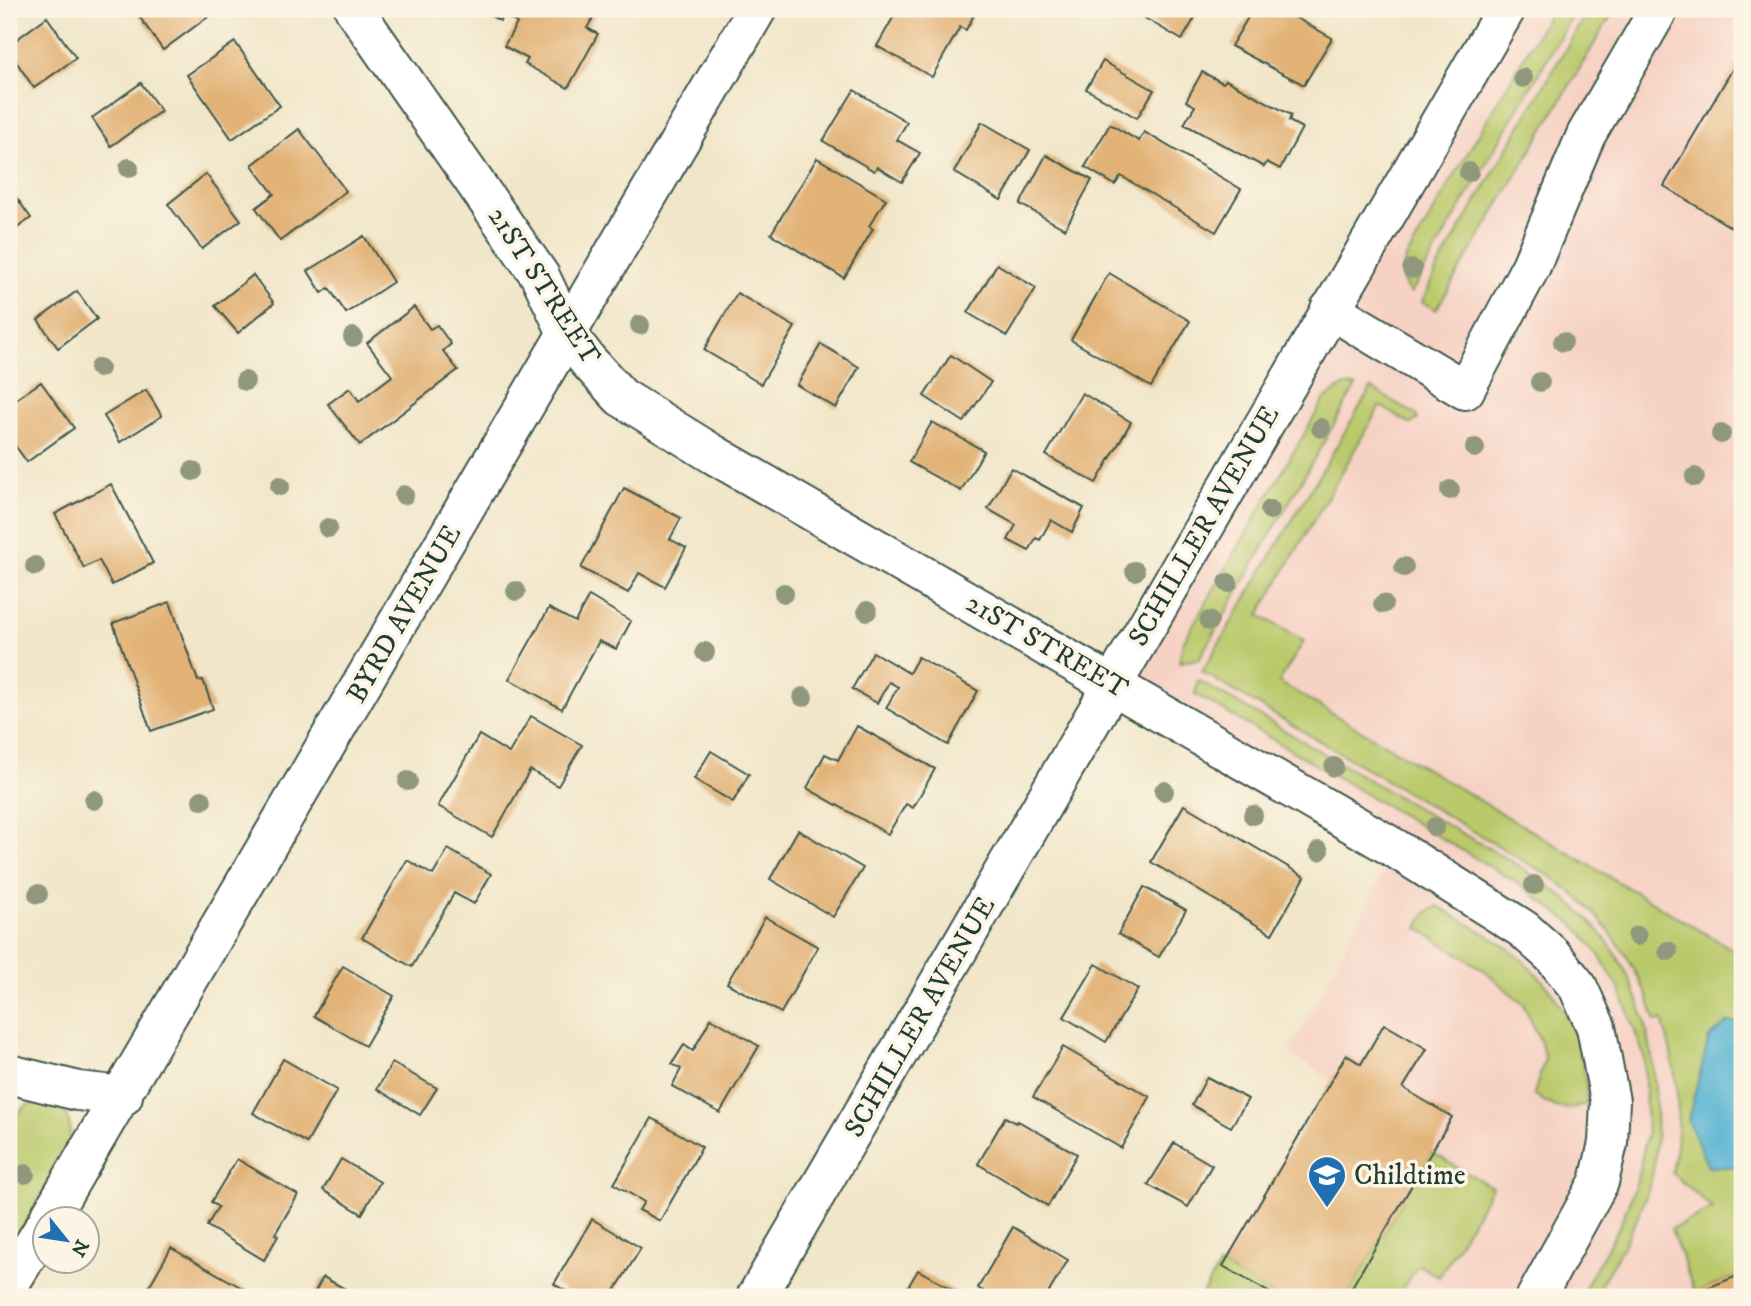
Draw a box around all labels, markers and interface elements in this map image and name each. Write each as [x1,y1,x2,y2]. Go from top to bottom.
street label: 21ST STREET [480,200,608,372]
street label: SCHILLER AVENUE [1121,399,1287,653]
street label: BYRD AVENUE [339,519,469,709]
street label: 21ST STREET [960,586,1134,706]
street label: SCHILLER AVENUE [837,890,1003,1144]
school or university icon: Childtime [1306,1154,1348,1209]
place label: Childtime [1354,1158,1466,1193]
north arrow [32,1204,102,1274]
text: N [65,1235,93,1261]

